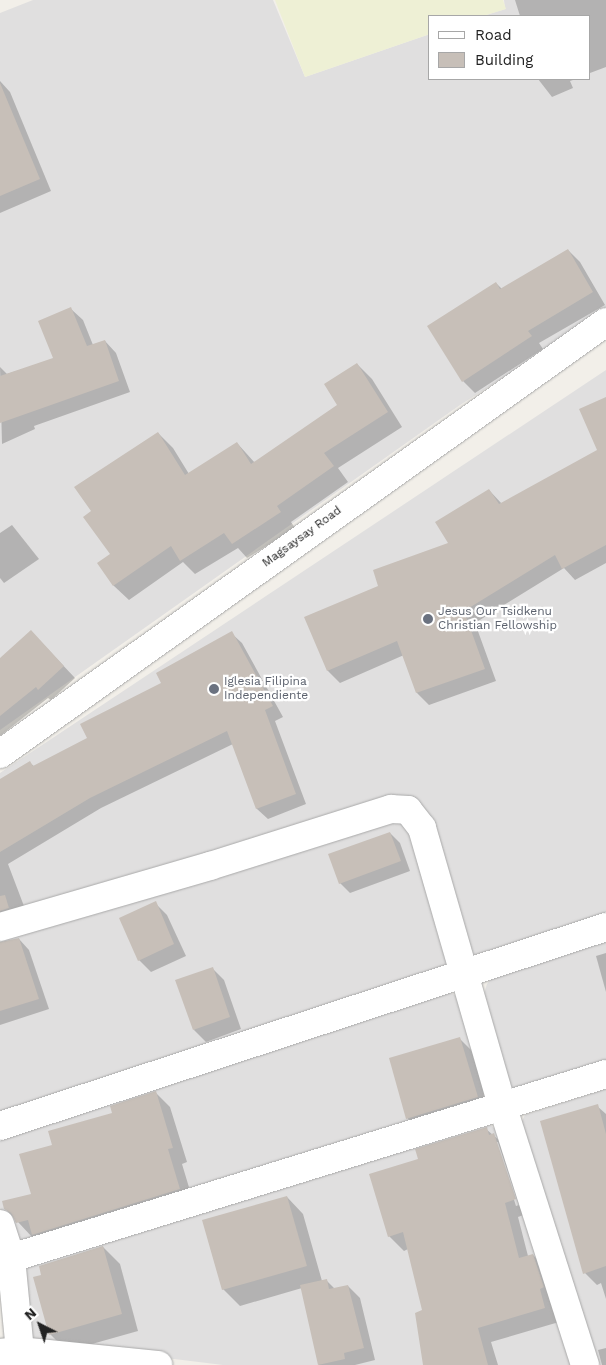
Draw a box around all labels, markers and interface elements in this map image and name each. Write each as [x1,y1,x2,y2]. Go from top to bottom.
legend [428,15,591,80]
text: Road [475,26,512,44]
text: Building [475,51,533,69]
street label: Magsaysay Road [260,503,344,571]
place label: Jesus Our Tsidkenu Christian Fellowship [438,605,557,633]
marker: Jesus Our Tsidkenu Christian Fellowship [422,613,434,625]
place label: Iglesia Filipina Independiente [224,675,308,703]
marker: Iglesia Filipina Independiente [208,683,220,695]
north arrow [15,1300,65,1350]
text: N [21,1304,39,1323]

